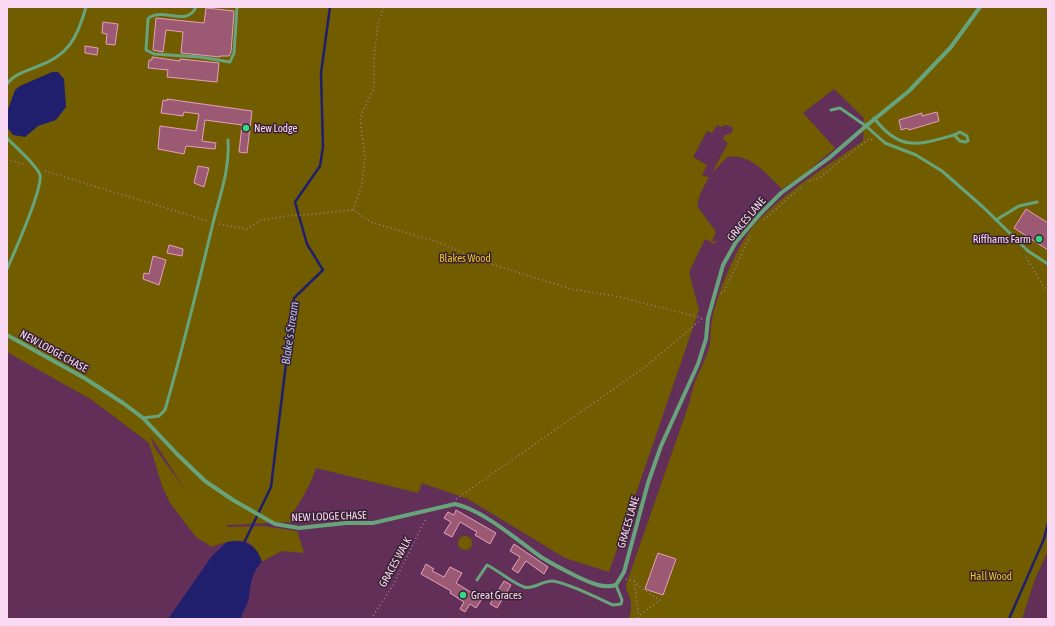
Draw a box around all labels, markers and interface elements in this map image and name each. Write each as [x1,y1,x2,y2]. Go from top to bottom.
place label: New Lodge [254,122,298,134]
marker: New Lodge [241,123,251,133]
street label: GRACES LANE [724,194,768,243]
place label: Riffhams Farm [973,233,1031,245]
marker: Riffhams Farm [1034,234,1044,244]
park label: Blakes Wood [439,252,491,264]
water label: Blake's Stream [279,300,301,365]
street label: NEW LODGE CHASE [18,327,90,375]
street label: GRACES LANE [615,494,641,549]
street label: NEW LODGE CHASE [291,509,367,523]
street label: GRACES WALK [376,534,414,589]
park label: Hall Wood [970,570,1012,582]
place label: Great Graces [471,589,522,601]
marker: Great Graces [458,590,468,600]

